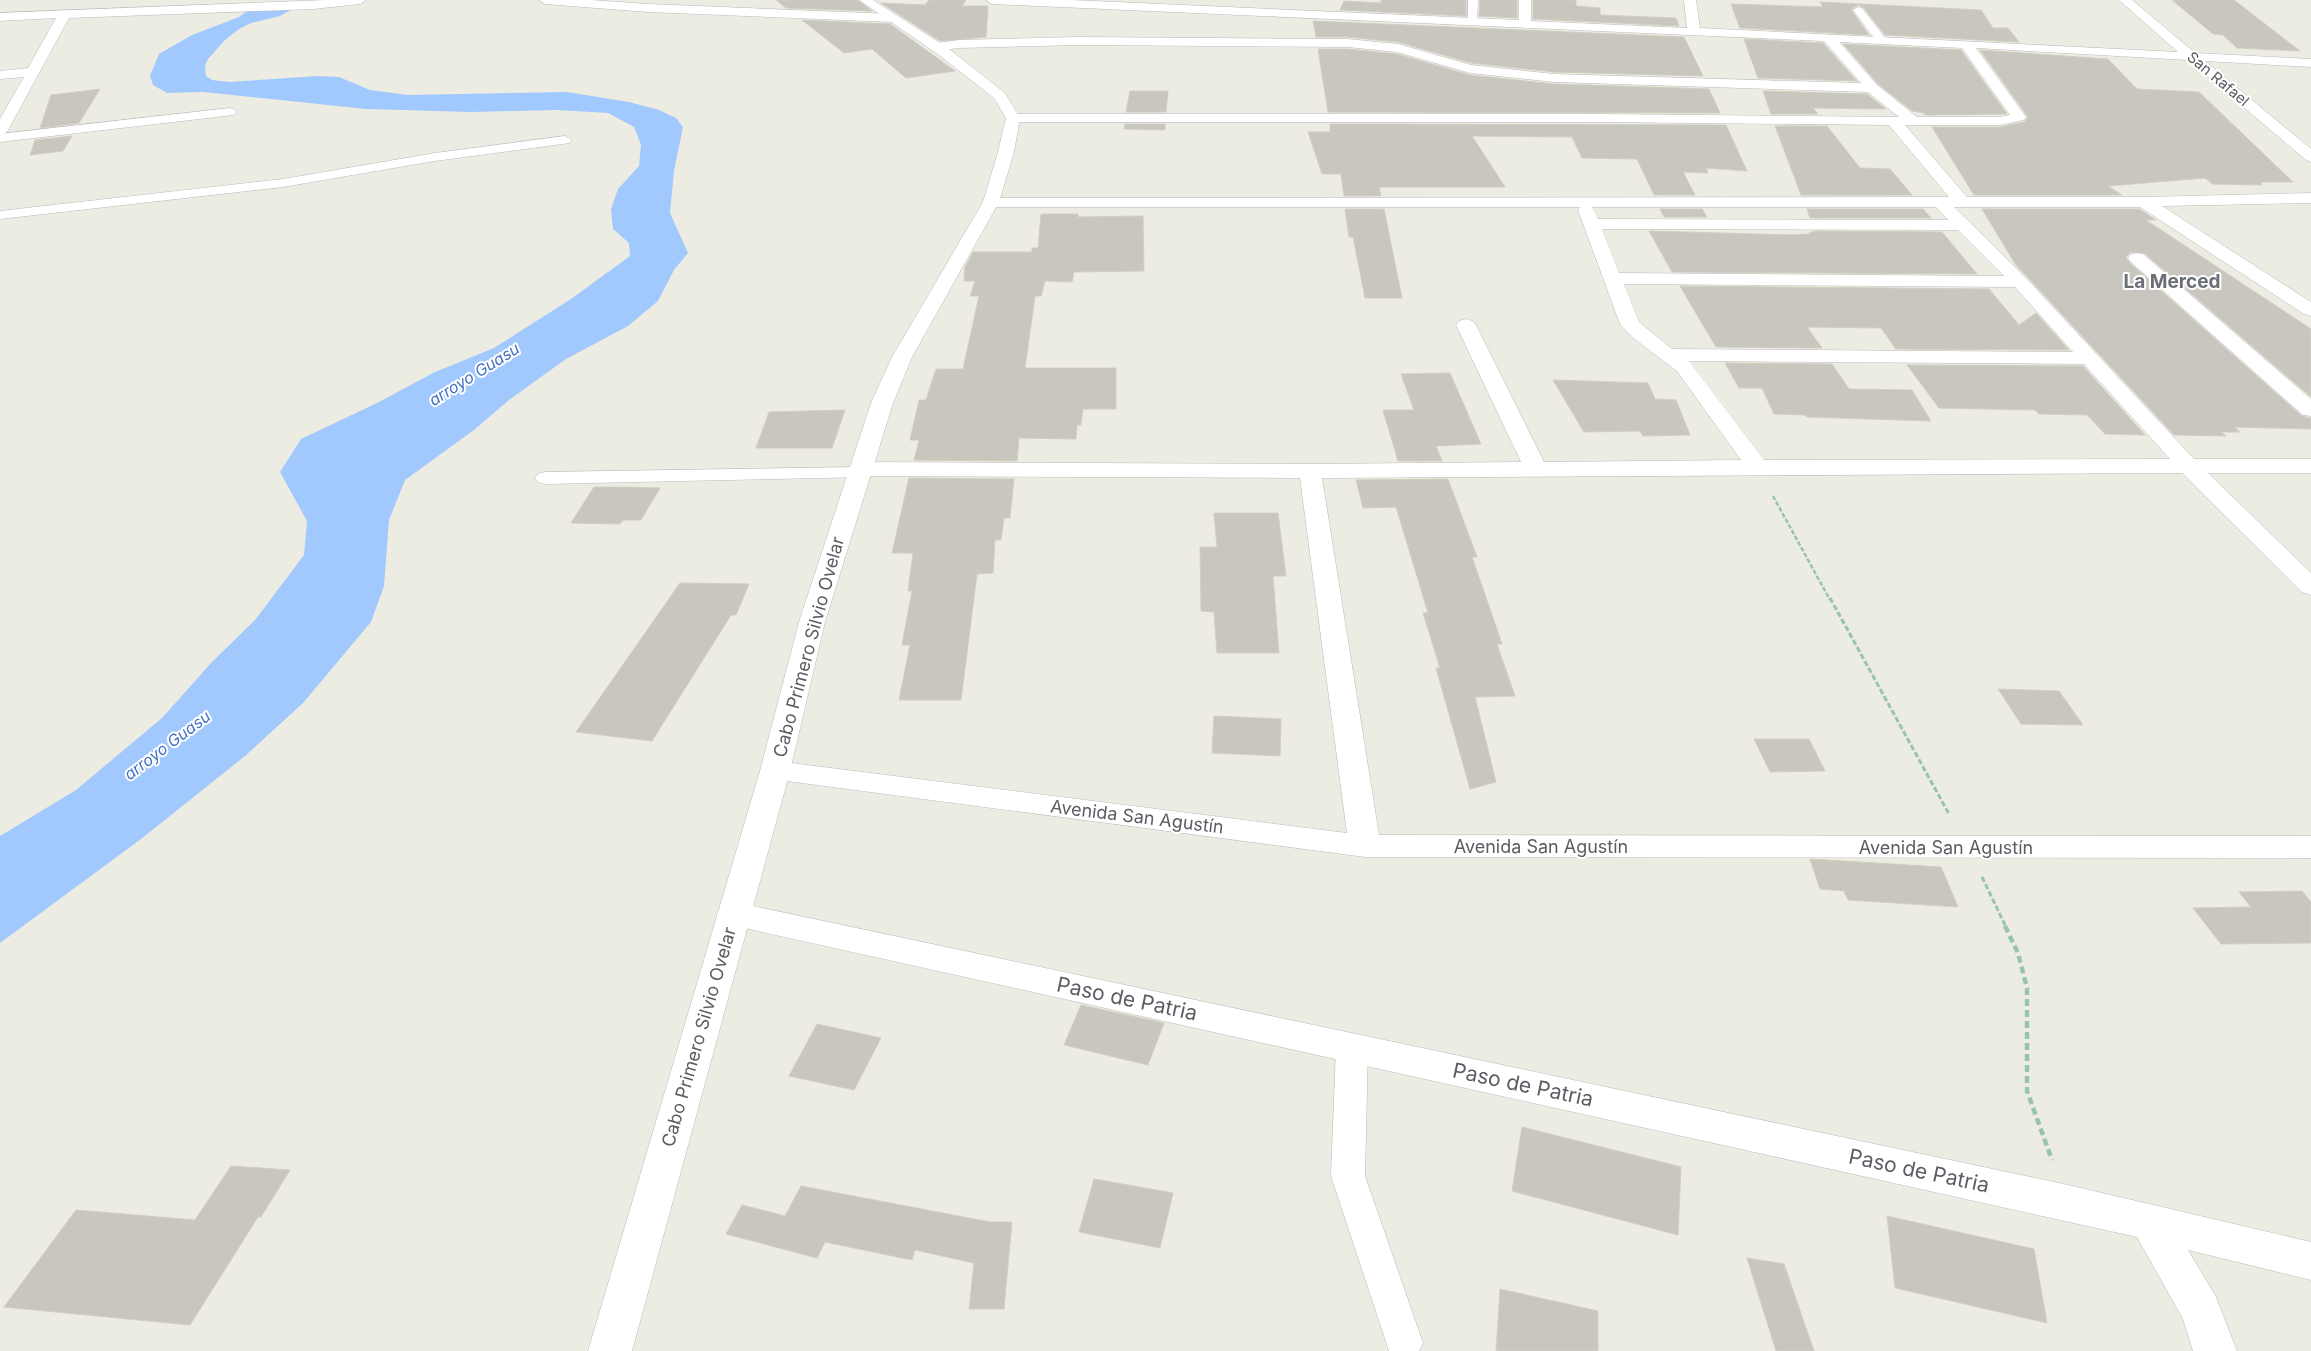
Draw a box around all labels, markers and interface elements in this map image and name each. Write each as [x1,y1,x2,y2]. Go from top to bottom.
street label: San Rafael [2183,47,2253,110]
district label: La Merced [2123,270,2221,293]
water label: arroyo Guasu [425,338,523,410]
street label: Cabo Primero Silvio Ovelar [769,534,848,760]
water label: arroyo Guasu [120,706,214,784]
street label: Avenida San Agustín [1049,795,1225,838]
street label: Avenida San Agustín [1454,836,1628,857]
street label: Avenida San Agustín [1859,837,2033,858]
street label: Cabo Primero Silvio Ovelar [657,924,740,1149]
street label: Paso de Patria [1055,971,1200,1026]
street label: Paso de Patria [1451,1057,1596,1112]
street label: Paso de Patria [1847,1143,1992,1198]

